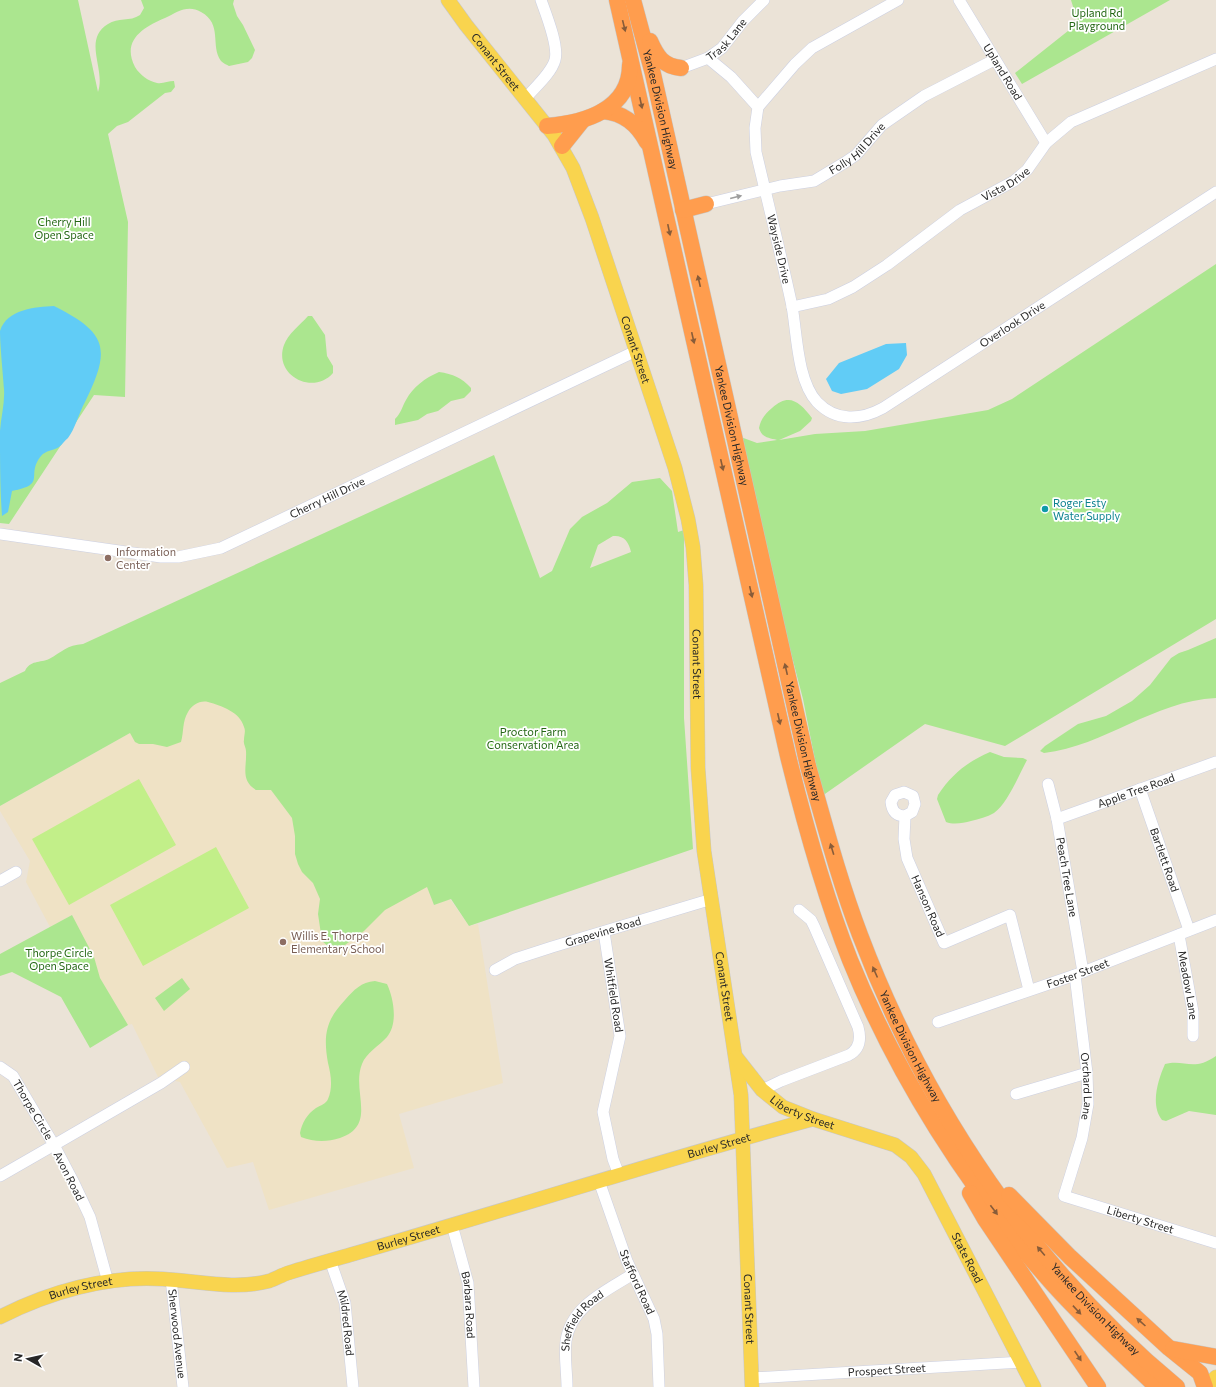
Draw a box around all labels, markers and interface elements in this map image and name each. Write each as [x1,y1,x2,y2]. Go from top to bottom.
park label: Upland Rd Playground [1069,6,1125,32]
street label: Trask Lane [703,15,749,63]
one-way arrow [621,20,627,32]
street label: Conant Street [469,30,523,93]
street label: Upland Road [981,41,1025,102]
street label: Yankee Division Highway [641,48,681,171]
one-way arrow [639,97,645,109]
street label: Folly Hill Drive [826,119,887,176]
street label: Vista Drive [979,164,1032,203]
one-way arrow [730,194,742,200]
street label: Wayside Drive [765,213,794,285]
park label: Cherry Hill Open Space [34,215,94,241]
one-way arrow [667,224,673,236]
one-way arrow [695,275,701,288]
street label: Overlook Drive [977,298,1047,350]
street label: Conant Street [619,314,654,385]
one-way arrow [691,332,697,344]
street label: Yankee Division Highway [712,364,752,487]
one-way arrow [720,459,726,471]
street label: Cherry Hill Drive [287,474,367,521]
place label: Roger Esty Water Supply [1053,496,1121,522]
marker: Roger Esty Water Supply [1040,504,1050,514]
place label: Information Center [116,545,176,571]
marker: Information Center [103,553,113,563]
one-way arrow [748,586,754,598]
street label: Conant Street [690,629,704,700]
one-way arrow [782,663,788,675]
street label: Yankee Division Highway [783,680,825,803]
one-way arrow [776,713,782,725]
park label: Proctor Farm Conservation Area [487,725,579,751]
street label: Apple Tree Road [1096,770,1176,810]
street label: Bartlett Road [1148,826,1182,894]
street label: Peach Tree Lane [1054,836,1081,918]
one-way arrow [829,843,835,855]
street label: Hanson Road [909,873,947,939]
street label: Grapevine Road [563,914,642,949]
place label: Willis E. Thorpe Elementary School [291,929,384,955]
marker: Willis E. Thorpe Elementary School [278,937,288,947]
park label: Thorpe Circle Open Space [25,946,93,972]
street label: Meadow Lane [1176,950,1200,1020]
street label: Conant Street [713,951,737,1022]
street label: Foster Street [1045,955,1111,990]
street label: Whitfield Road [602,957,626,1033]
one-way arrow [872,966,878,977]
street label: Yankee Division Highway [877,988,944,1104]
street label: Orchard Lane [1079,1052,1095,1121]
street label: Thorpe Circle [11,1077,56,1142]
street label: Liberty Street [768,1092,837,1132]
street label: Burley Street [686,1130,752,1160]
street label: Avon Road [52,1149,87,1202]
street label: Liberty Street [1106,1203,1176,1236]
one-way arrow [990,1205,999,1216]
street label: Burley Street [375,1222,442,1253]
street label: State Road [949,1230,986,1285]
one-way arrow [1036,1245,1045,1256]
street label: Stafford Road [617,1248,658,1316]
street label: Yankee Division Highway [1048,1260,1143,1358]
street label: Barbara Road [459,1270,478,1339]
street label: Burley Street [47,1274,114,1302]
street label: Conant Street [742,1274,757,1345]
street label: Sheffield Road [558,1287,606,1351]
street label: Sherwood Avenue [166,1288,189,1379]
street label: Mildred Road [335,1288,357,1356]
one-way arrow [1073,1305,1082,1315]
one-way arrow [1135,1317,1146,1326]
north arrow [8,1339,48,1379]
one-way arrow [1074,1350,1081,1362]
text: N [11,1353,25,1363]
street label: Prospect Street [847,1361,927,1378]

